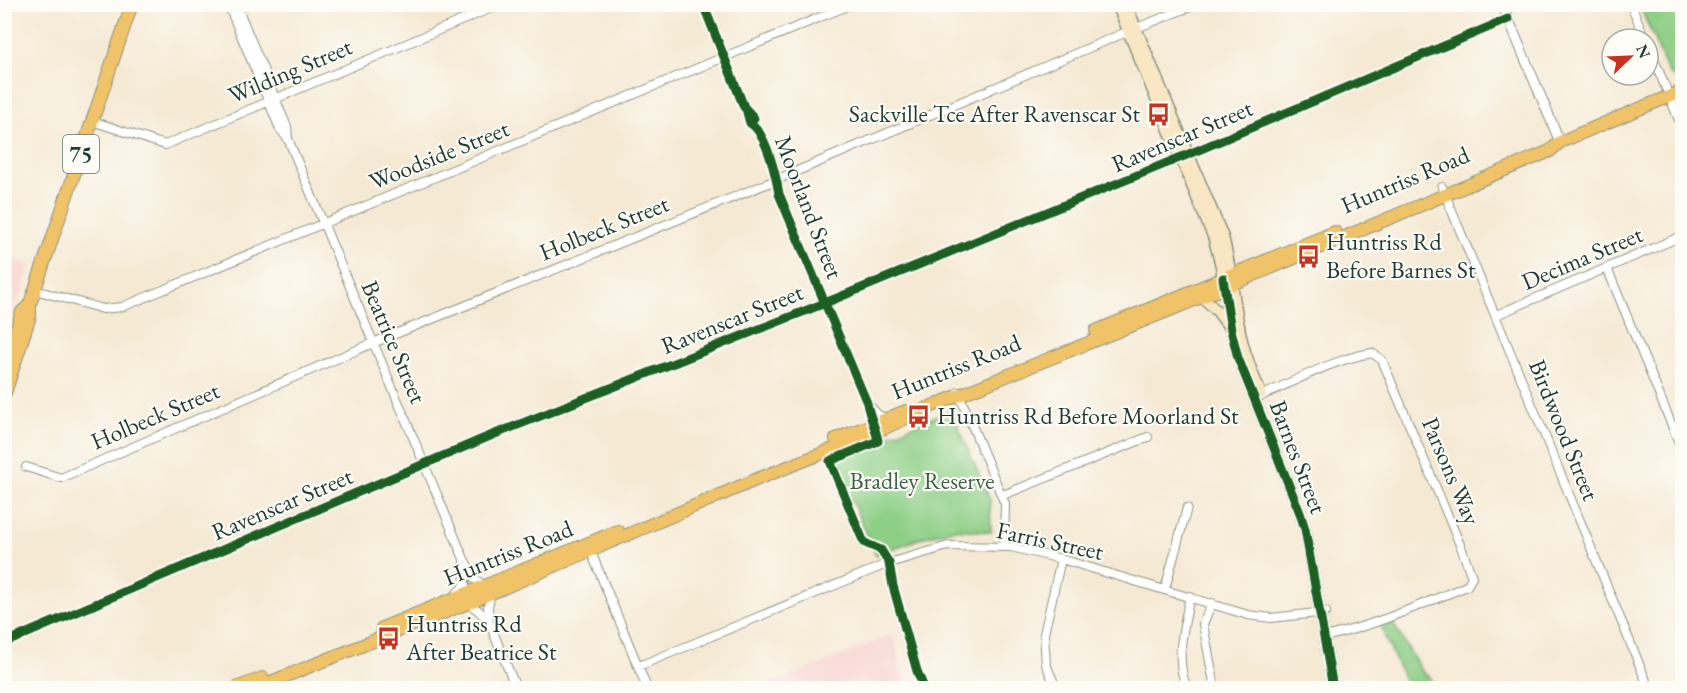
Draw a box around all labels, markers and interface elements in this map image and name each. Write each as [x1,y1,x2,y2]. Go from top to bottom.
north arrow [1600,27,1660,87]
street label: Wilding Street [223,30,357,111]
text: N [1631,41,1656,61]
street label: Ravenscar Street [1107,92,1258,179]
place label: Sackville Tce After Ravenscar St [849,98,1140,129]
bus stop icon: Sackville Tce After Ravenscar St [1145,101,1171,127]
street label: Woodside Street [364,112,514,197]
street label: Moorland Street [768,131,851,283]
road number: 75 [63,135,99,173]
street label: Huntriss Road [1336,138,1475,221]
street label: Holbeck Street [535,187,673,268]
street label: Decima Street [1517,218,1647,297]
place label: Huntriss Rd Before Barnes St [1326,226,1476,285]
bus stop icon: Huntriss Rd Before Barnes St [1295,243,1321,269]
street label: Beatrice Street [355,276,434,408]
street label: Ravenscar Street [656,276,808,361]
street label: Huntriss Road [887,326,1026,407]
street label: Birdwood Street [1522,355,1607,505]
street label: Holbeck Street [86,374,224,457]
street label: Barnes Street [1263,396,1334,518]
place label: Huntriss Rd Before Moorland St [937,400,1239,431]
bus stop icon: Huntriss Rd Before Moorland St [906,403,932,429]
street label: Parsons Way [1415,412,1488,530]
street label: Ravenscar Street [207,460,358,547]
park label: Bradley Reserve [849,465,995,496]
street label: Huntriss Road [439,512,578,593]
street label: Farris Street [994,514,1107,567]
place label: Huntriss Rd After Beatrice St [405,608,557,667]
bus stop icon: Huntriss Rd After Beatrice St [375,625,401,651]

